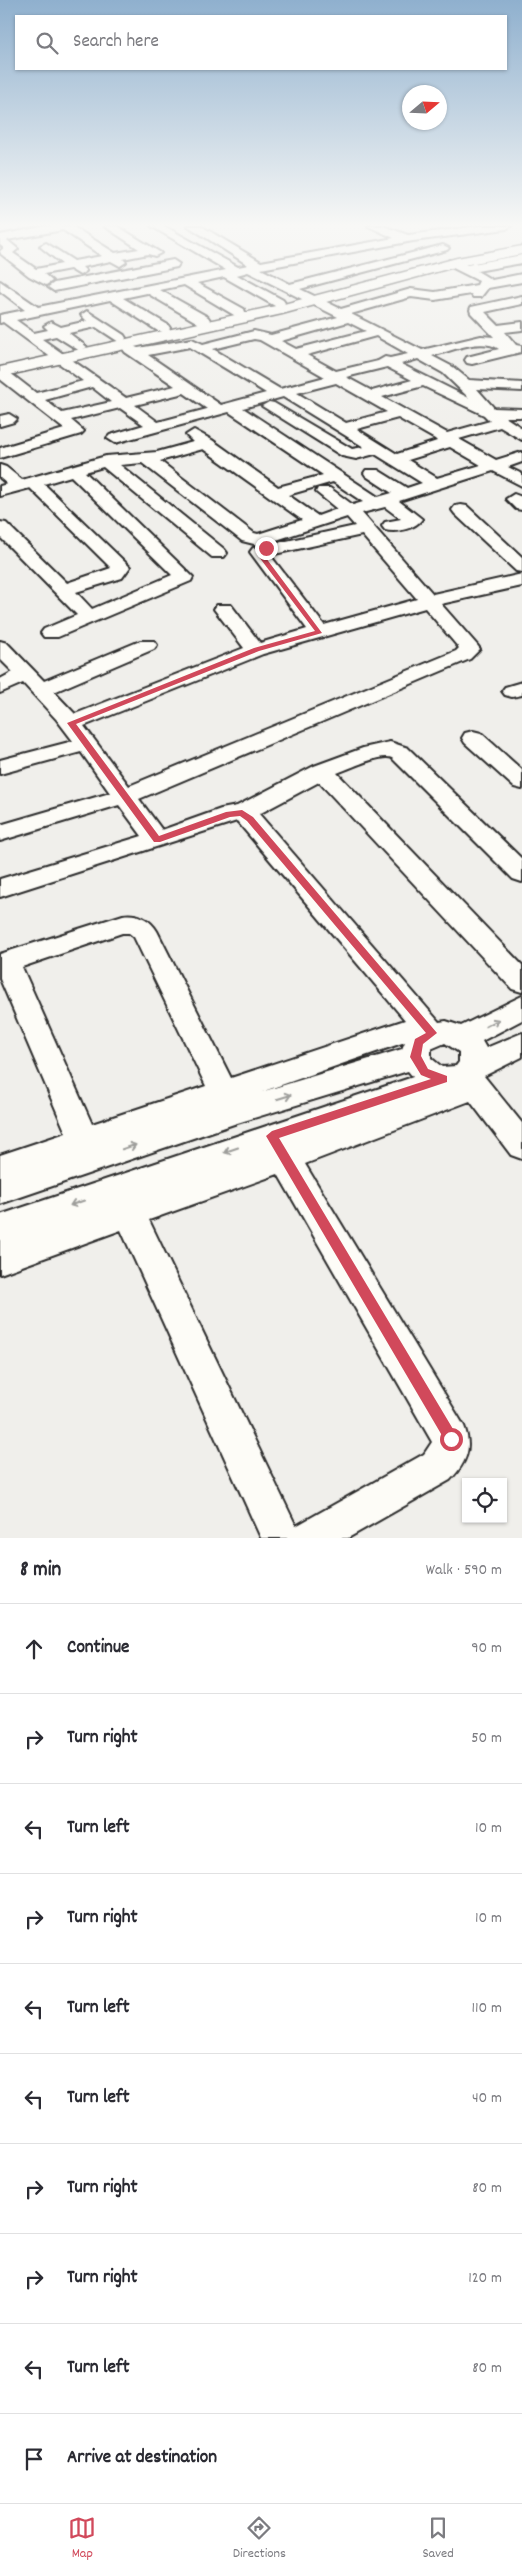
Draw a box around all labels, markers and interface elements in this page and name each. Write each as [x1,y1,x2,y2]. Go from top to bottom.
search box [15,15,507,70]
icon: search [33,29,61,57]
text: Search here [73,29,159,56]
north arrow [402,85,447,130]
route end [255,537,278,560]
one-way arrow [484,1018,499,1027]
one-way arrow [276,1092,291,1101]
one-way arrow [121,1142,137,1151]
one-way arrow [224,1146,239,1155]
one-way arrow [70,1199,86,1208]
route start [440,1428,463,1451]
map controls [462,1478,507,1523]
button: locate [462,1478,507,1523]
text: 8 min [20,1556,61,1586]
text: Walk · 590 m [426,1559,502,1582]
icon: ahead [20,1635,48,1663]
text: Continue [67,1635,129,1662]
text: 90 m [471,1637,502,1660]
icon: right [20,1725,48,1753]
text: Turn right [67,1725,138,1752]
text: 50 m [471,1727,502,1750]
icon: left [20,1815,48,1843]
text: Turn left [67,1815,130,1842]
text: 10 m [475,1817,502,1840]
icon: right [20,1905,48,1933]
text: Turn right [67,1905,138,1932]
text: 10 m [475,1907,502,1930]
icon: left [20,1995,48,2023]
text: Turn left [67,1995,130,2022]
text: 110 m [472,1997,502,2020]
icon: left [20,2085,48,2113]
text: Turn left [67,2085,130,2112]
text: 40 m [472,2087,502,2110]
icon: right [20,2175,48,2203]
text: Turn right [67,2175,138,2202]
text: 80 m [472,2177,502,2200]
icon: right [20,2265,48,2293]
text: Turn right [67,2265,138,2292]
text: 120 m [468,2267,502,2290]
icon: left [20,2355,48,2383]
text: Turn left [67,2355,130,2382]
text: 80 m [472,2357,502,2380]
icon: arrive [20,2445,48,2473]
text: Arrive at destination [67,2445,217,2472]
tab: Map [68,2514,96,2564]
tab: Directions [233,2514,286,2564]
tab: Saved [422,2514,454,2564]

